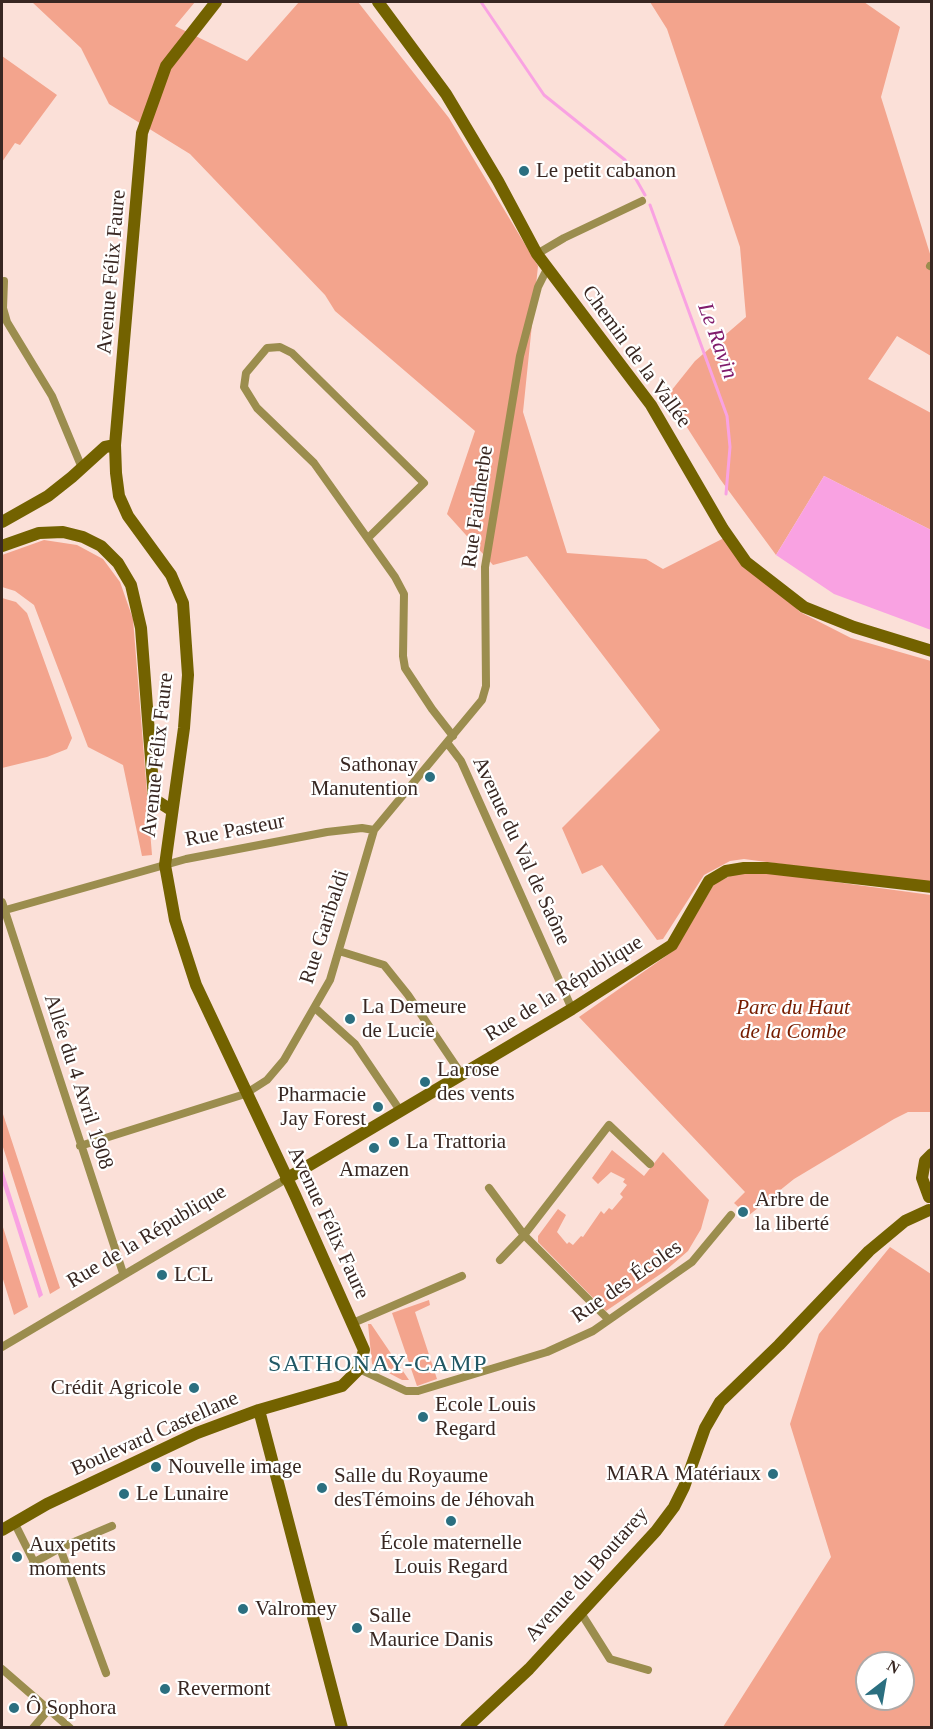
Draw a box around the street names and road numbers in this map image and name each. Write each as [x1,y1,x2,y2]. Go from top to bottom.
street label: Avenue Félix Faure [92,189,132,355]
street label: Chemin de la Vallée [576,281,696,433]
street label: Rue Faidherbe [457,444,499,570]
street label: Avenue Félix Faure [137,672,179,838]
street label: Avenue du Val de Saône [466,753,576,949]
street label: Rue Pasteur [183,809,287,853]
street label: Rue Garibaldi [295,867,355,987]
street label: Rue de la République [480,930,648,1048]
street label: Allée du 4 Avril 1908 [38,991,118,1173]
street label: Avenue Félix Faure [282,1143,374,1303]
street label: Rue de la République [63,1179,231,1295]
street label: Rue des Écoles [567,1235,687,1329]
street label: Boulevard Castellane [68,1386,242,1482]
street label: Avenue du Boutarey [520,1503,654,1647]

